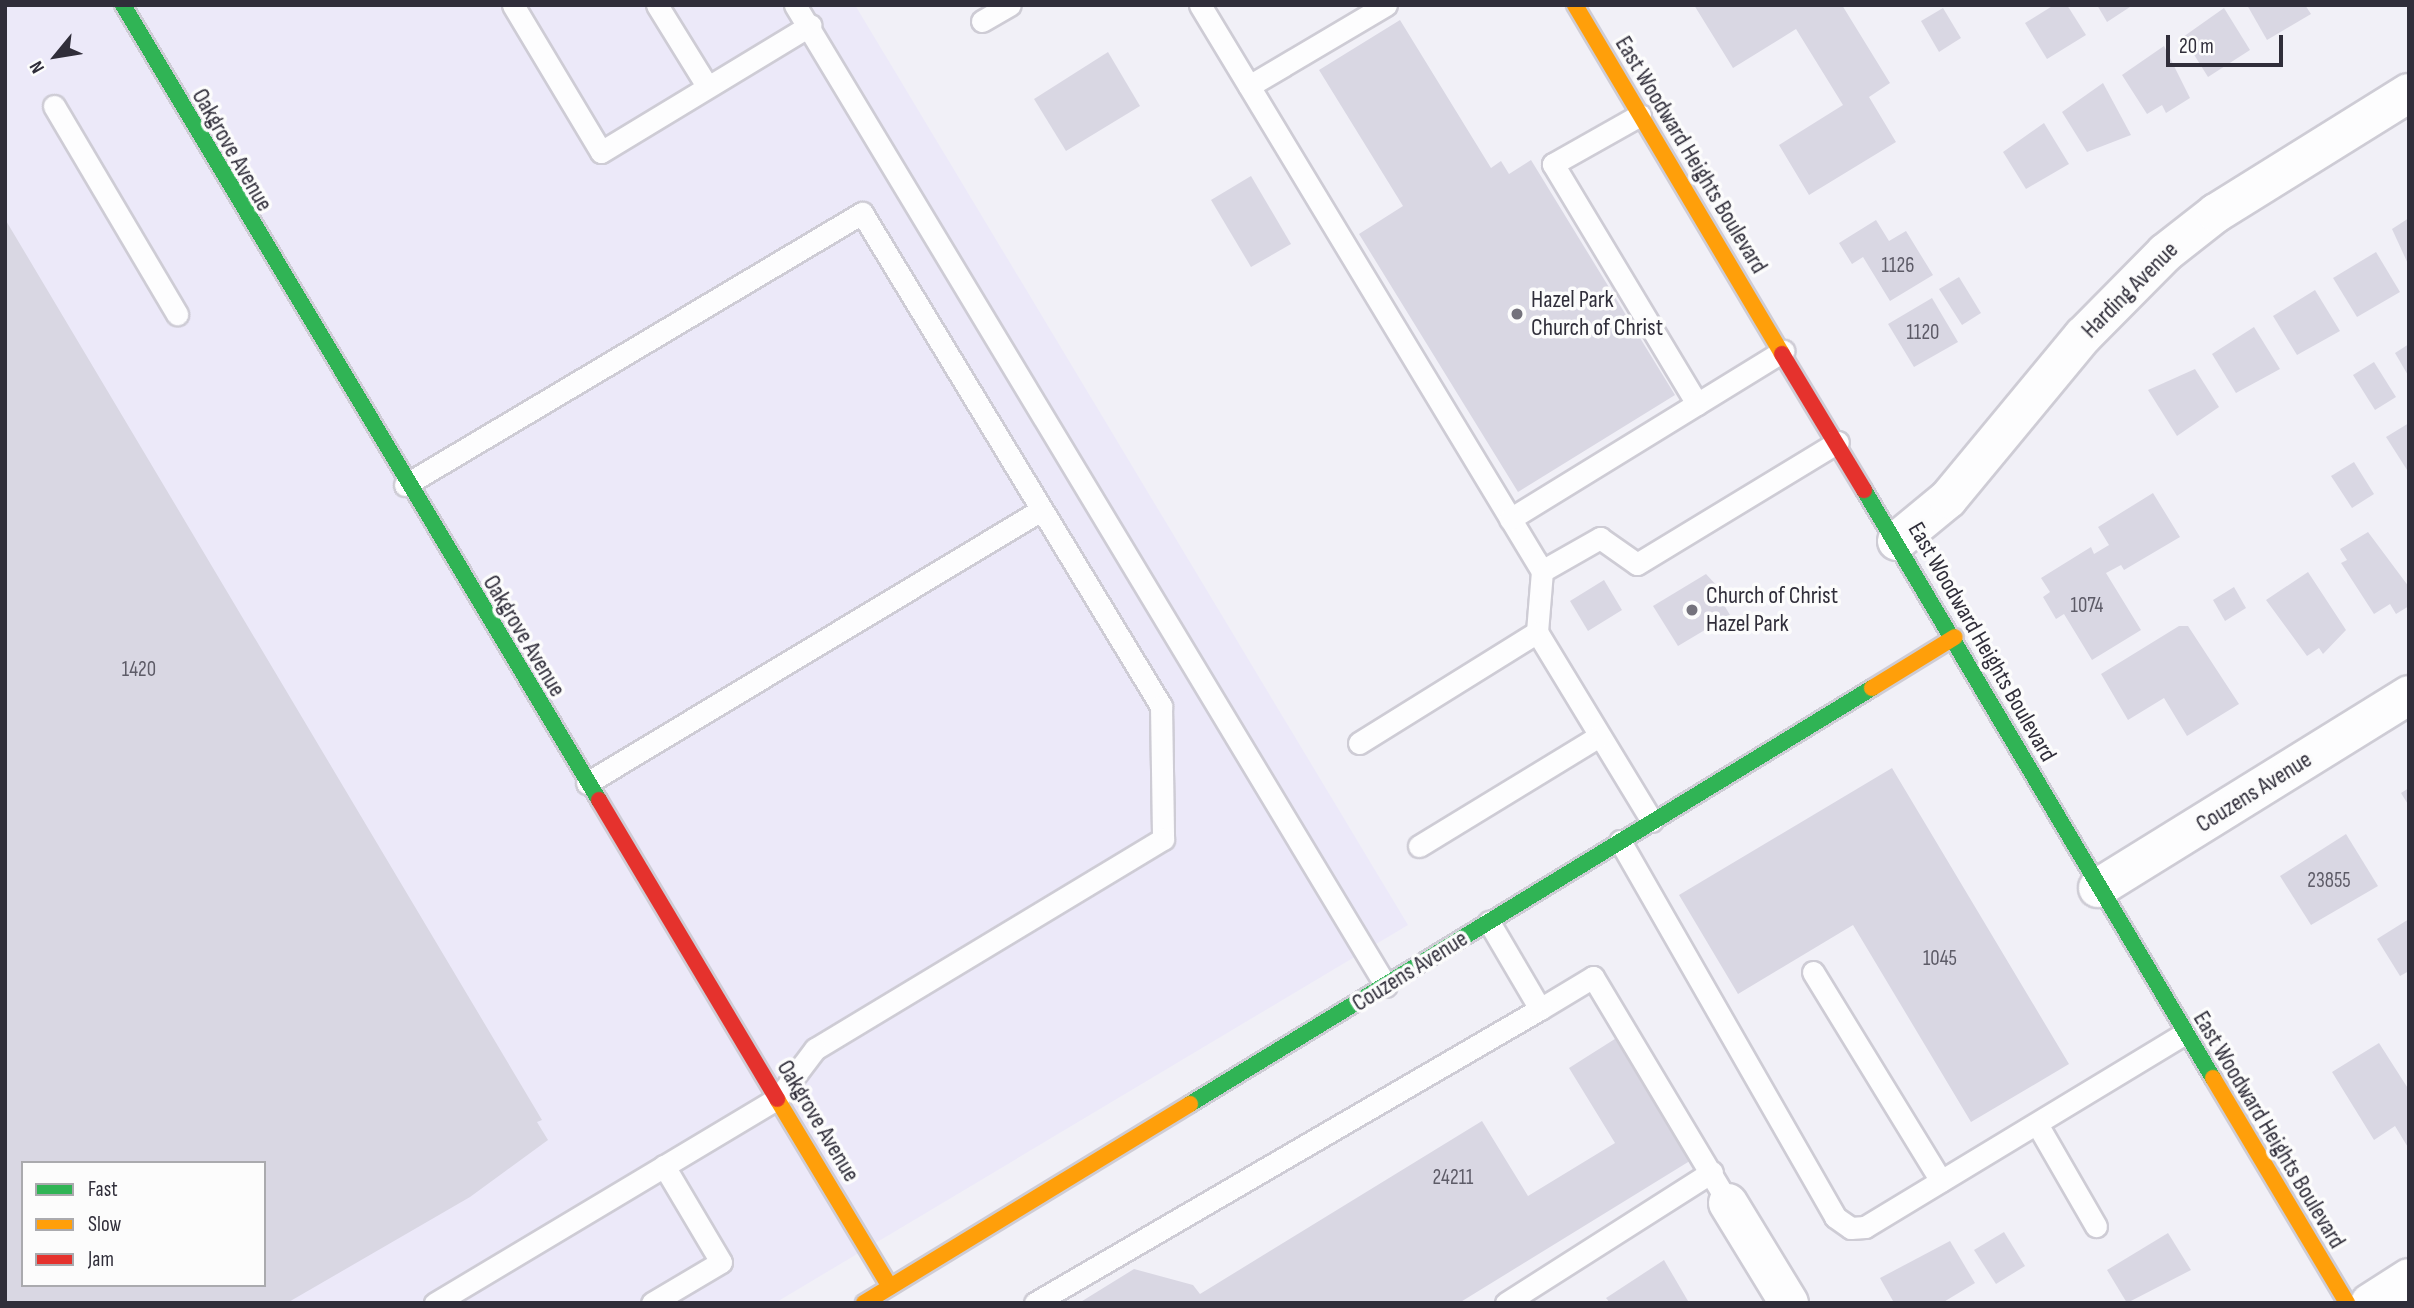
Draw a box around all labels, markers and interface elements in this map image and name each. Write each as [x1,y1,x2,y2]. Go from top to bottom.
north arrow [21,21,91,91]
scale bar [2169,21,2286,65]
street label: East Woodward Heights Boulevard [1609,31,1773,279]
text: 20 m [2179,34,2214,59]
text: N [25,57,50,77]
street label: Oakgrove Avenue [185,84,279,216]
street label: Harding Avenue [2076,236,2184,344]
house number: 1126 [1882,253,1914,279]
place label: Hazel Park Church of Christ [1531,286,1663,342]
marker: Hazel Park Church of Christ [1509,306,1525,322]
house number: 1120 [1907,320,1939,346]
street label: East Woodward Heights Boulevard [1902,517,2062,767]
street label: Oakgrove Avenue [476,570,572,702]
place label: Church of Christ Hazel Park [1706,582,1838,638]
house number: 1074 [2071,593,2103,619]
marker: Church of Christ Hazel Park [1684,602,1700,618]
house number: 1420 [122,657,156,683]
street label: Couzens Avenue [2191,745,2317,839]
house number: 23855 [2307,868,2351,894]
street label: Couzens Avenue [1347,924,1473,1018]
house number: 1045 [1923,946,1957,972]
street label: East Woodward Heights Boulevard [2187,1006,2351,1254]
street label: Oakgrove Avenue [770,1055,866,1187]
legend [21,1161,266,1287]
house number: 24211 [1433,1165,1473,1191]
text: Fast [88,1177,118,1202]
text: Slow [88,1212,121,1237]
text: Jam [88,1247,114,1272]

